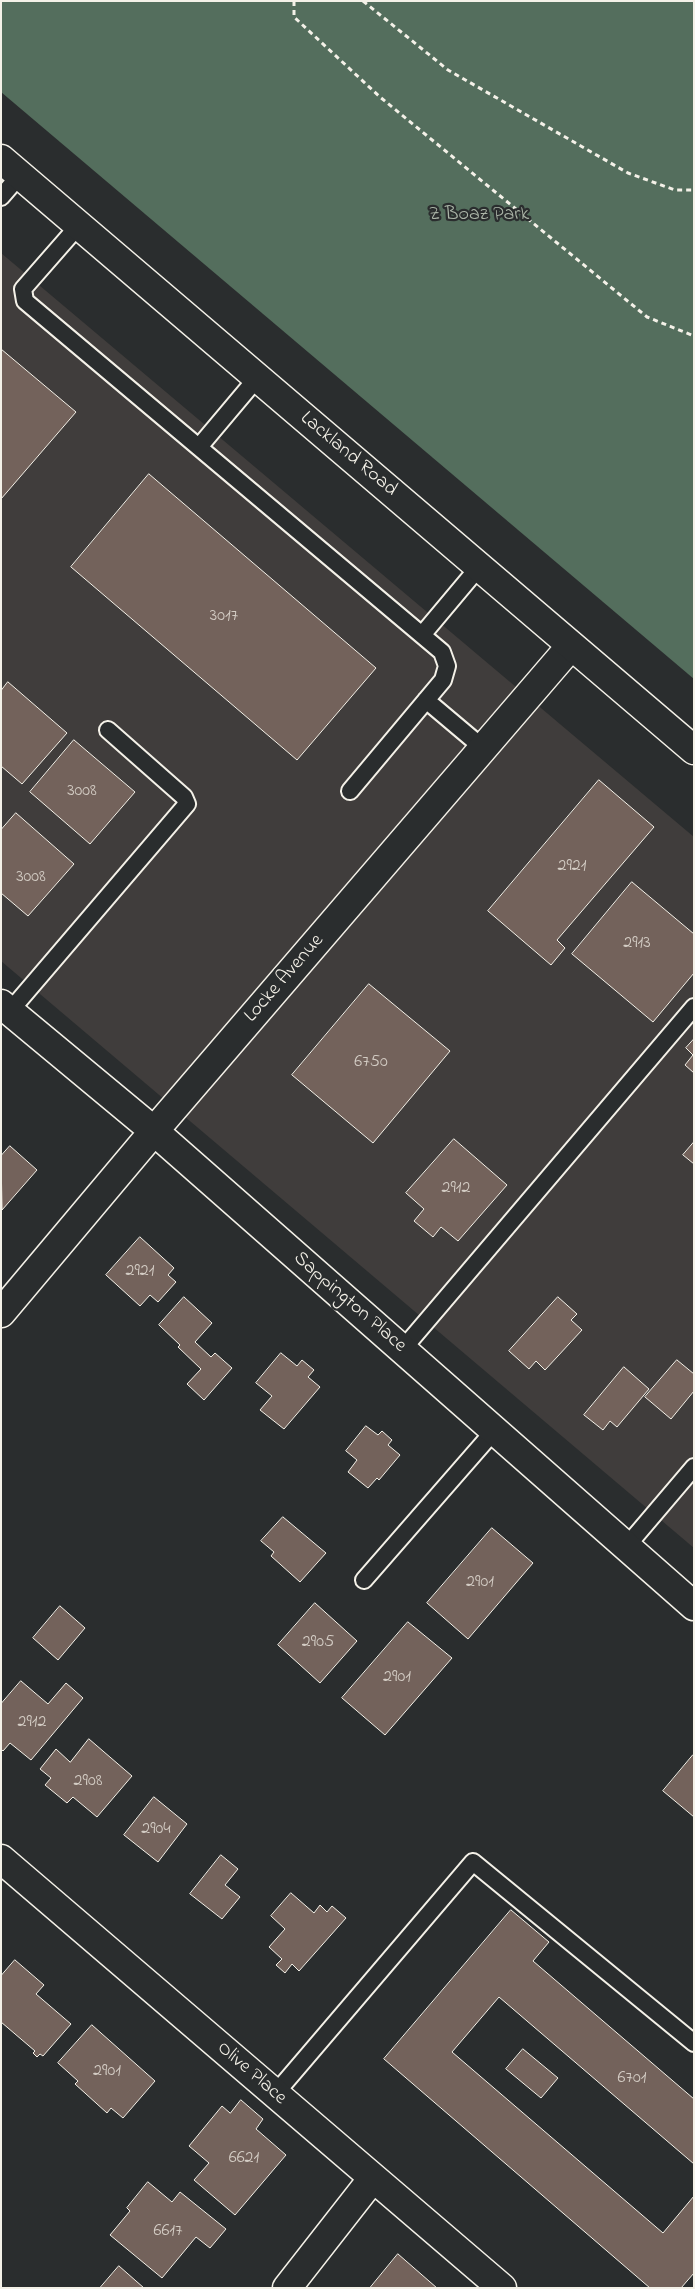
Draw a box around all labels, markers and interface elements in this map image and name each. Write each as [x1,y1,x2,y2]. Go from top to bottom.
park label: Z Boaz Park [429,204,529,228]
street label: Lackland Road [294,407,402,503]
house number: 3017 [210,606,238,628]
house number: 3008 [67,781,97,803]
house number: 2921 [557,856,587,878]
house number: 3008 [16,867,46,889]
street label: Locke Avenue [240,930,330,1028]
house number: 2913 [623,933,651,955]
house number: 6750 [354,1052,388,1074]
house number: 2912 [441,1178,471,1200]
street label: Sappington Place [287,1247,411,1359]
house number: 2921 [125,1261,155,1283]
house number: 2901 [466,1572,494,1594]
house number: 2905 [302,1632,334,1654]
house number: 2901 [383,1667,411,1689]
house number: 2912 [17,1712,47,1734]
house number: 2908 [74,1771,102,1793]
house number: 2904 [141,1819,171,1841]
street label: Olive Place [211,2037,291,2111]
house number: 2901 [93,2061,121,2083]
house number: 6701 [618,2068,646,2090]
house number: 6621 [229,2148,259,2170]
house number: 6617 [154,2221,182,2243]

